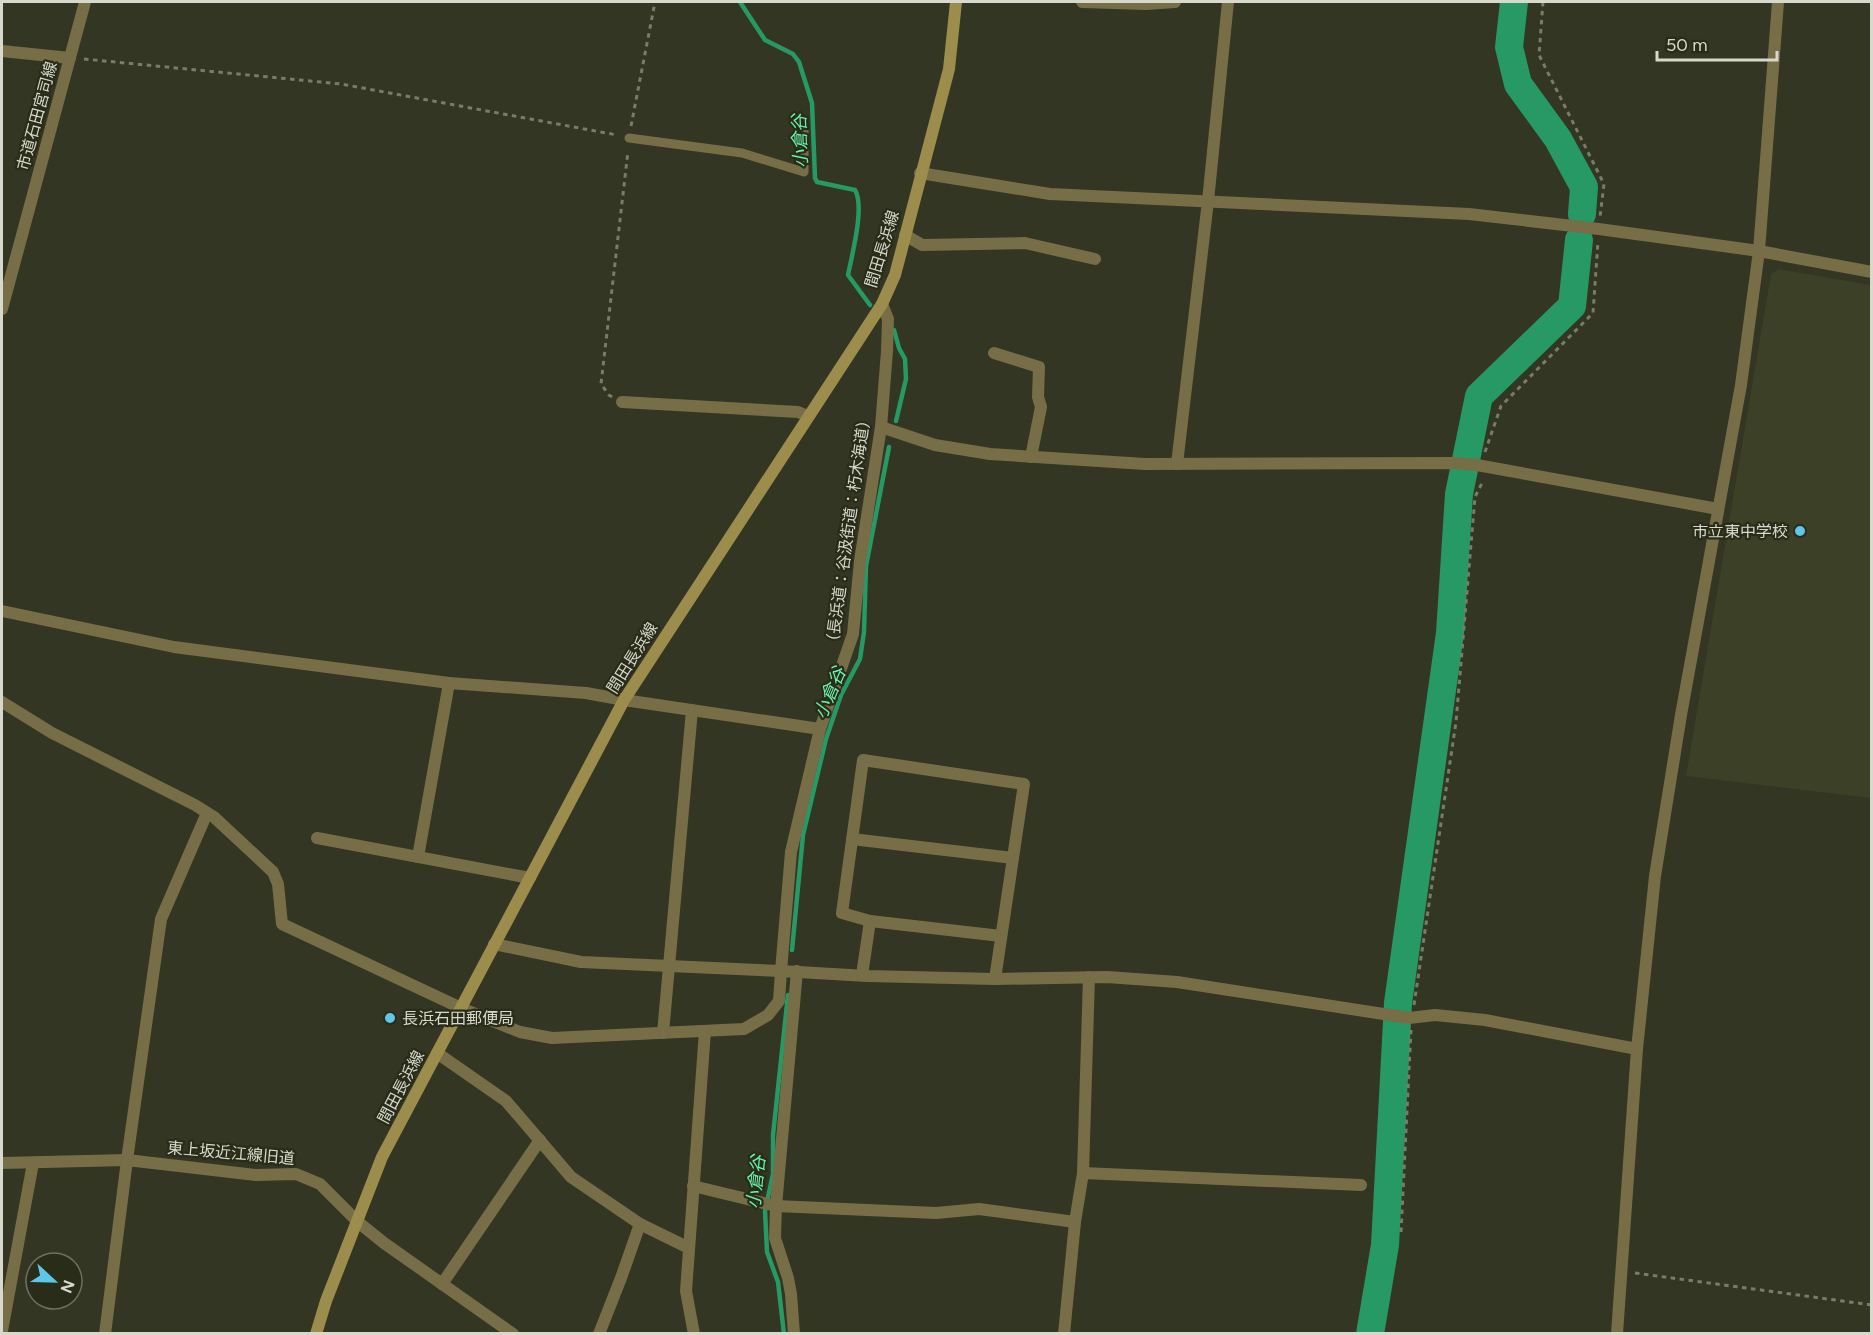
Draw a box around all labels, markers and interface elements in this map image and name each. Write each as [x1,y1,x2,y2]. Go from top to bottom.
scale bar [1657,24,1777,62]
text: 50 m [1666,34,1708,56]
street label: 市道石田宮司線 [13,59,61,173]
water label: 小倉谷 [788,112,812,168]
street label: 間田長浜線 [861,208,903,290]
street label: (長浜道：谷汲街道：朽木海道) [823,421,873,641]
place label: 市立東中学校 [1692,522,1788,541]
marker: 市立東中学校 [1793,524,1807,538]
street label: 間田長浜線 [603,619,661,697]
water label: 小倉谷 [809,662,851,722]
place label: 長浜石田郵便局 [402,1009,514,1028]
marker: 長浜石田郵便局 [383,1011,397,1025]
street label: 間田長浜線 [374,1047,428,1127]
street label: 東上坂近江線旧道 [166,1138,296,1168]
water label: 小倉谷 [742,1152,770,1210]
north arrow [24,1251,84,1311]
text: N [56,1277,79,1296]

